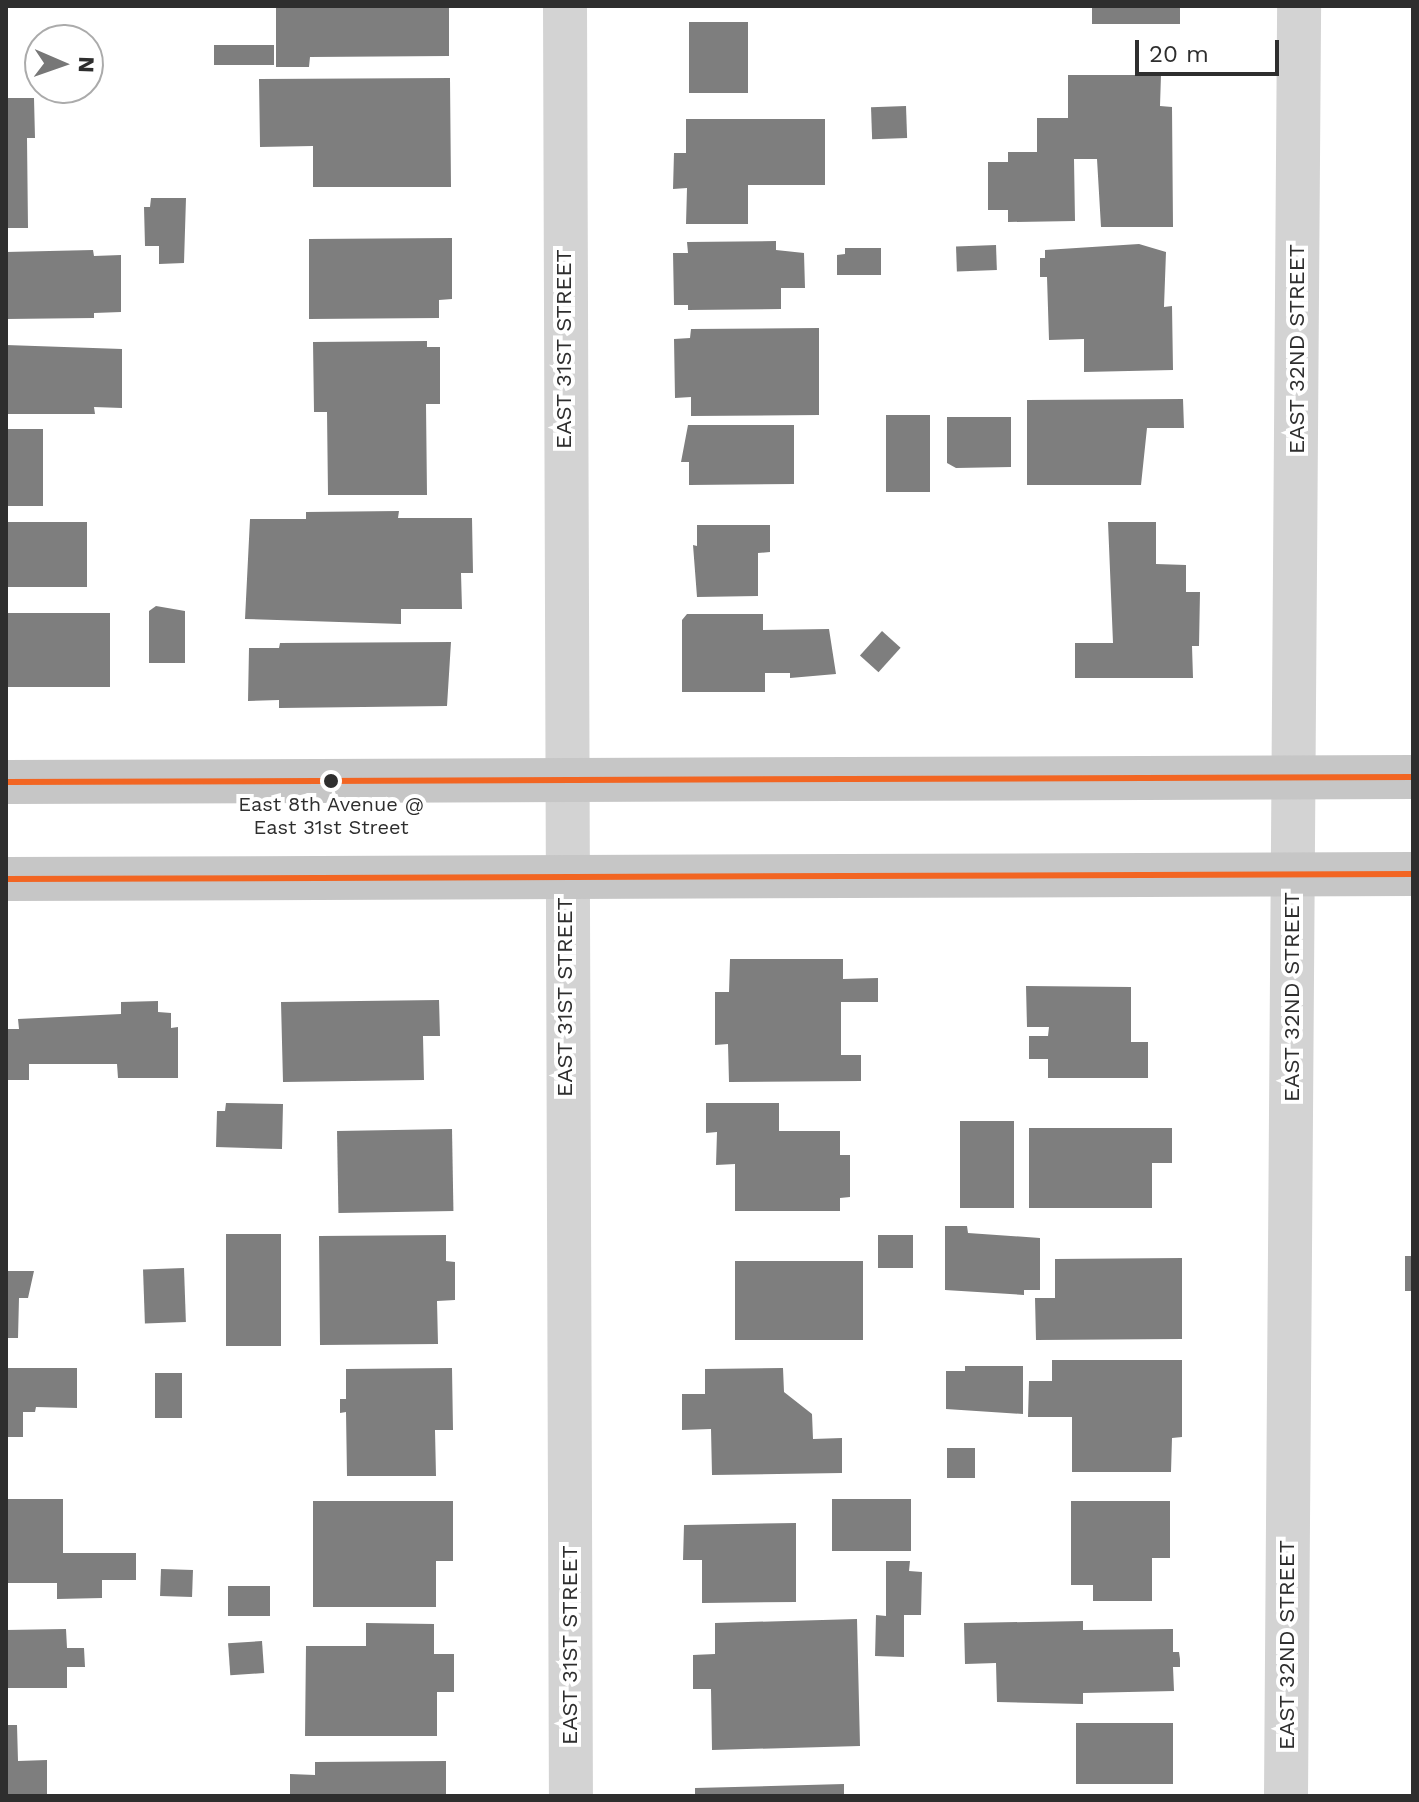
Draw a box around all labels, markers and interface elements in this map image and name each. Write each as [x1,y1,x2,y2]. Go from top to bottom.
north arrow [24,24,104,104]
scale bar [1139,24,1283,74]
text: 20 m [1149,40,1209,68]
text: N [74,56,99,73]
street label: EAST 32ND STREET [1284,244,1310,454]
street label: EAST 31ST STREET [551,249,577,449]
marker: East 8th Avenue @ East 31st Street [323,773,339,789]
place label: East 8th Avenue @ East 31st Street [238,792,424,839]
street label: EAST 32ND STREET [1279,892,1305,1102]
street label: EAST 31ST STREET [552,897,578,1097]
street label: EAST 32ND STREET [1274,1540,1300,1750]
street label: EAST 31ST STREET [557,1545,583,1745]

